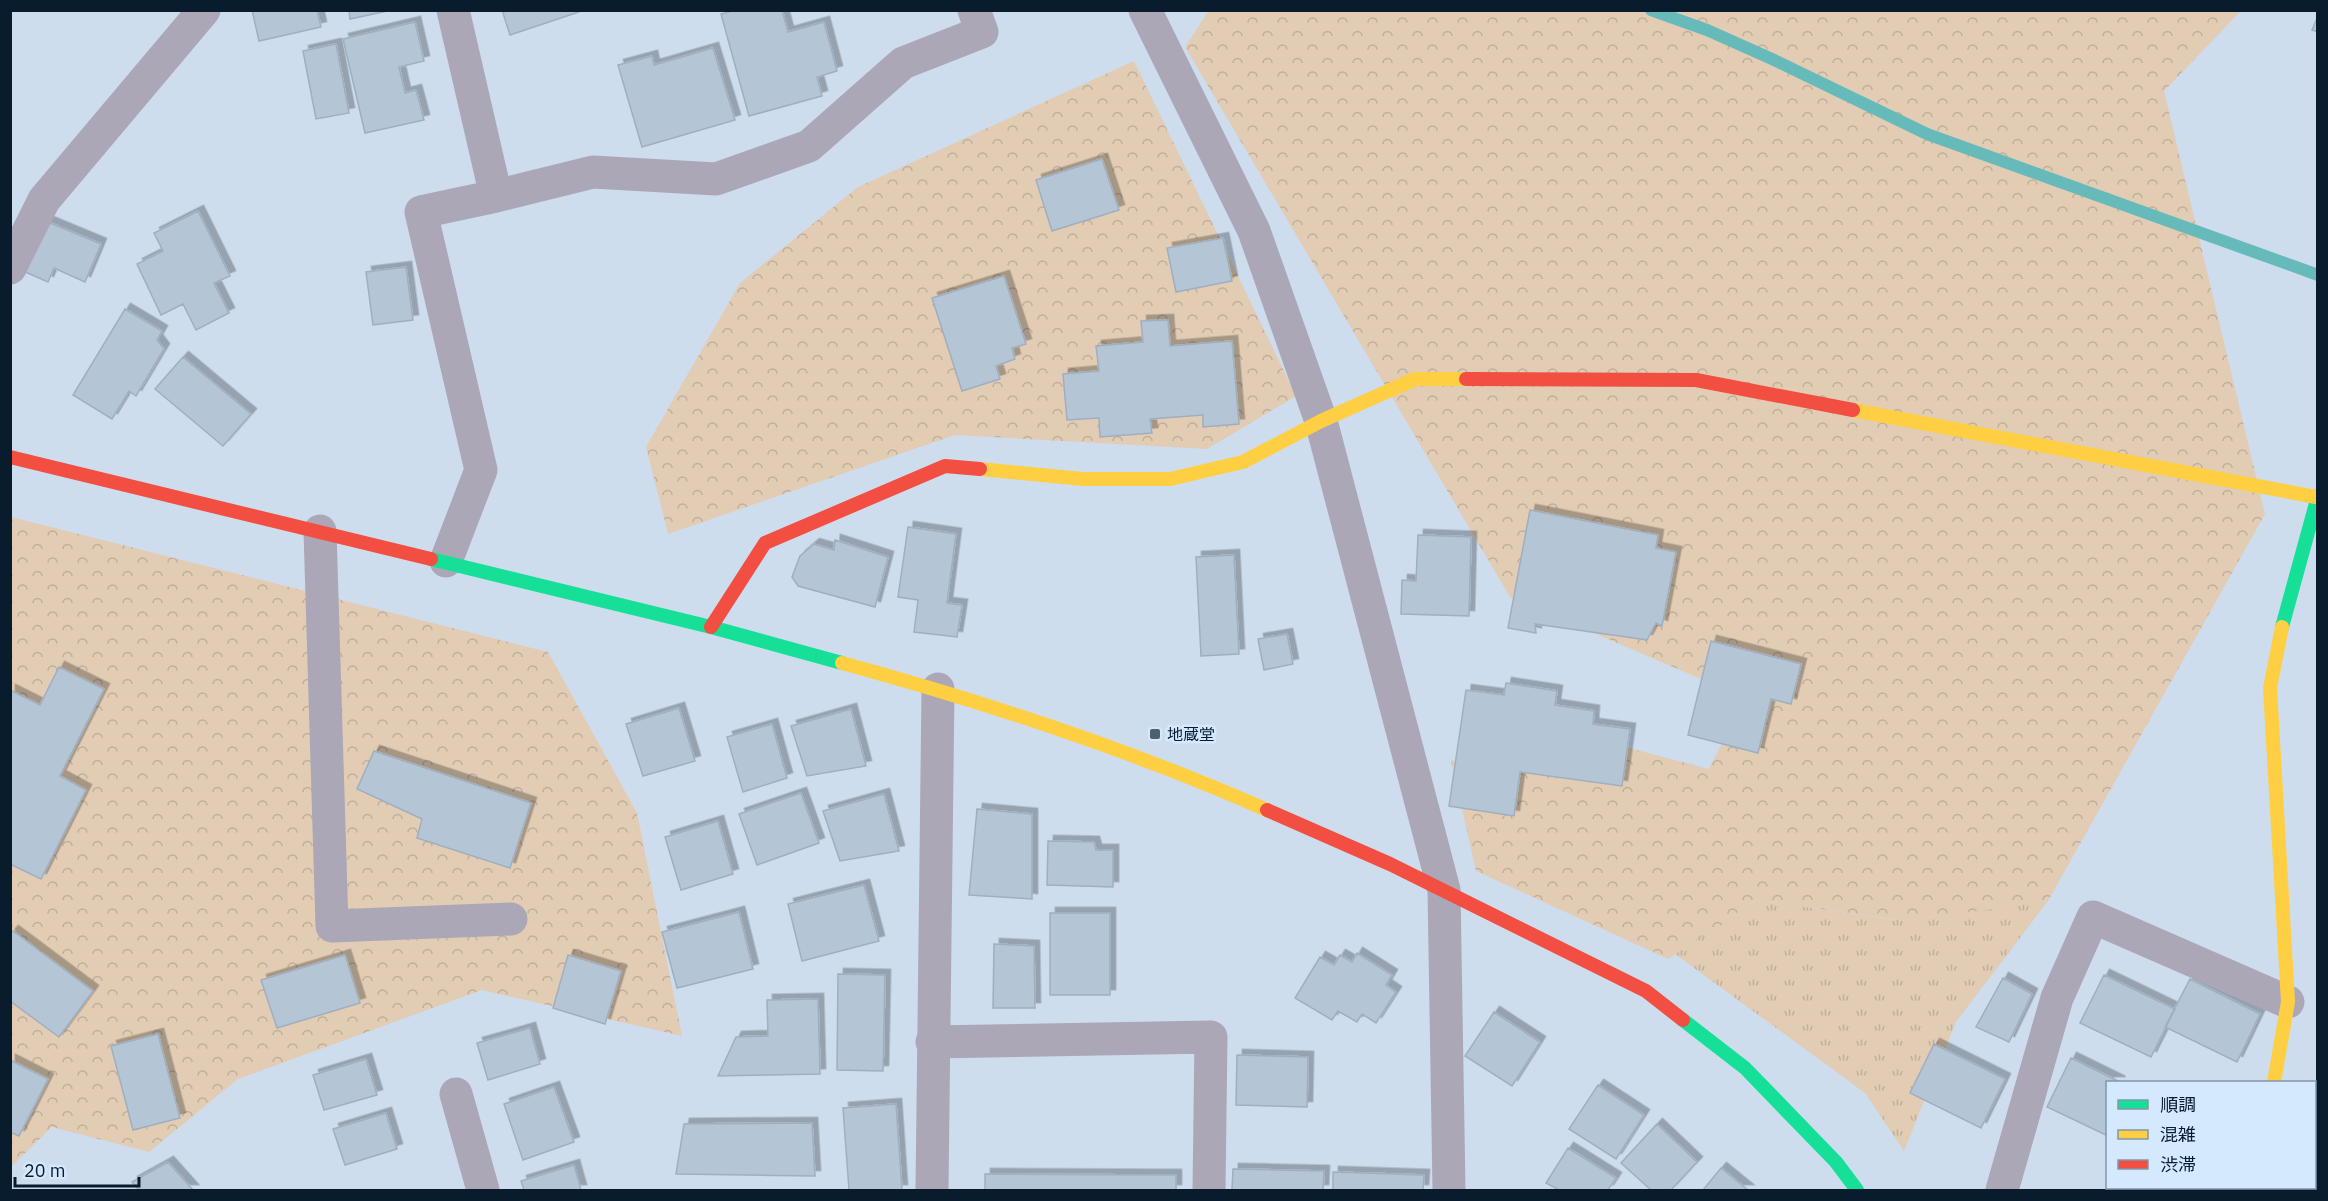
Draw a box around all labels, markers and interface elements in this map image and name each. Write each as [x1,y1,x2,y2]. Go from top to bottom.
place label: 地蔵堂 [1167,724,1215,744]
marker: 地蔵堂 [1148,727,1162,741]
legend [2106,1081,2316,1189]
text: 順調 [2160,1093,2196,1116]
text: 混雑 [2160,1123,2196,1146]
scale bar [15,1150,140,1188]
text: 渋滞 [2160,1153,2196,1176]
text: 20 m [24,1159,66,1182]

